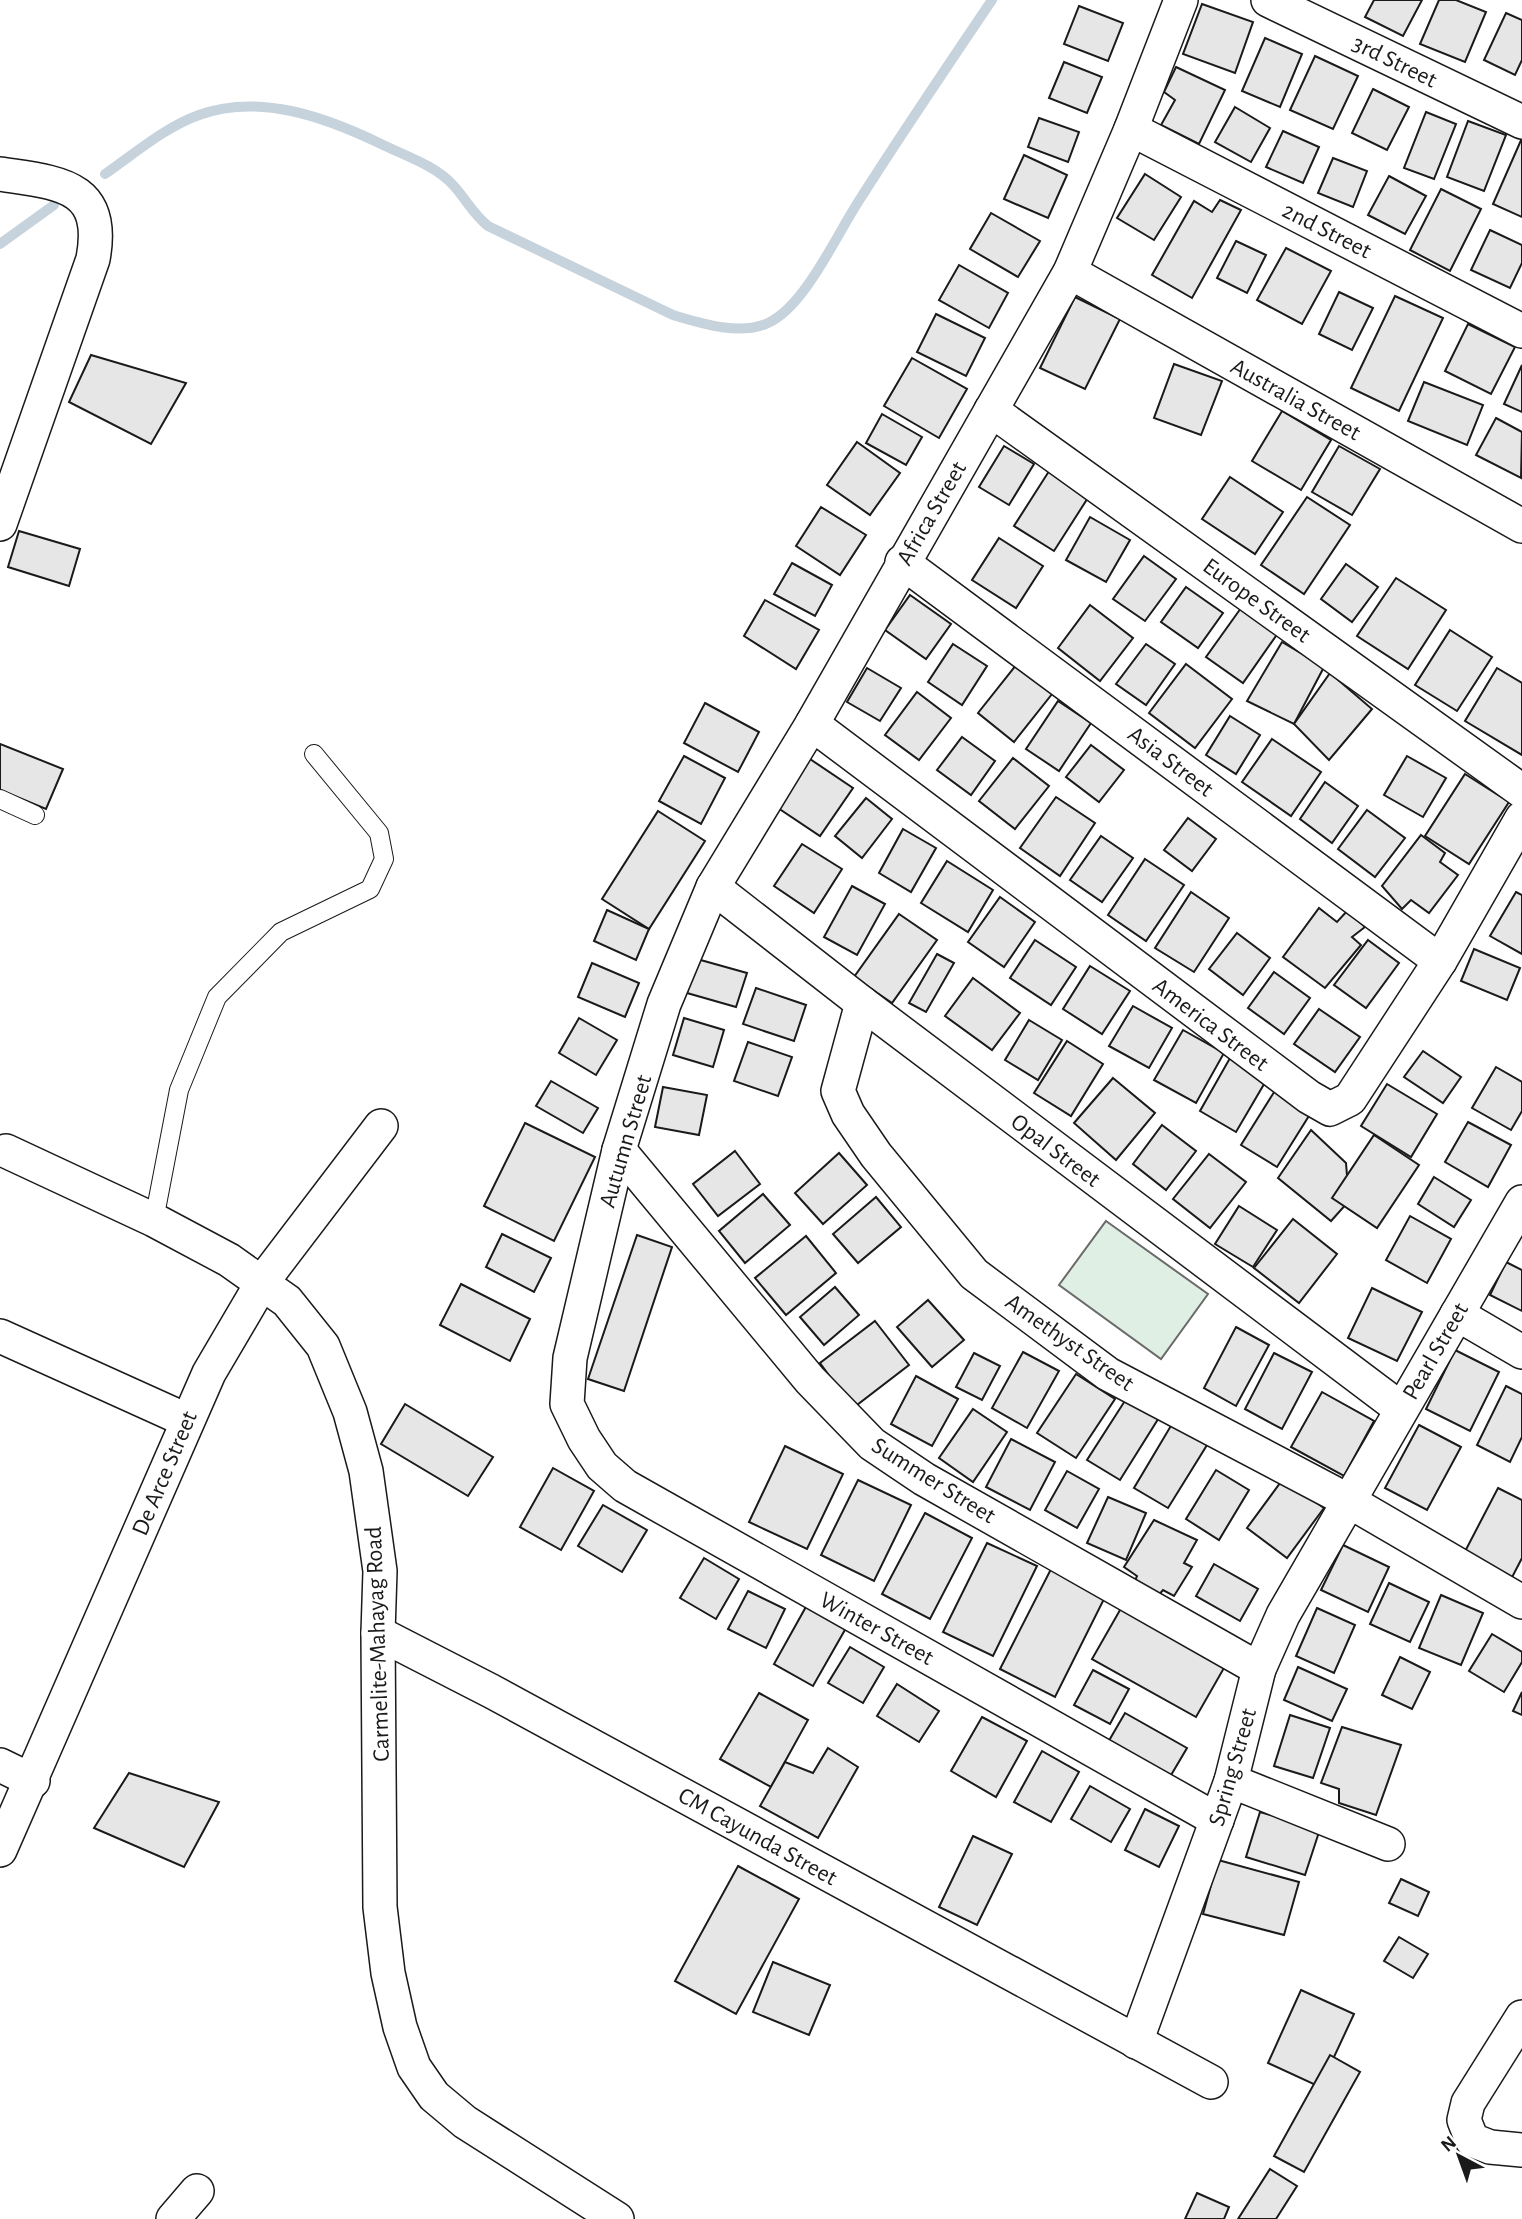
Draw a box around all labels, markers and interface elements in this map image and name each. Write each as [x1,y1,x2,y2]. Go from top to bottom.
street label: 3rd Street [1349,31,1441,93]
street label: 2nd Street [1278,198,1375,264]
street label: Australia Street [1227,354,1365,445]
street label: Africa Street [893,457,971,569]
street label: Europe Street [1198,554,1315,648]
street label: Asia Street [1123,722,1218,802]
street label: America Street [1148,974,1273,1076]
street label: Autumn Street [596,1072,656,1210]
street label: Opal Street [1006,1110,1105,1192]
street label: Amethyst Street [1001,1290,1138,1396]
street label: Pearl Street [1399,1299,1473,1404]
street label: De Arce Street [128,1407,202,1539]
street label: Summer Street [867,1433,1000,1529]
street label: Carmelite-Mahayag Road [362,1526,394,1762]
street label: Winter Street [816,1588,938,1670]
street label: Spring Street [1205,1705,1261,1829]
street label: CM Cayunda Street [674,1783,841,1890]
north arrow [1424,2121,1494,2191]
text: N [1438,2133,1460,2156]

